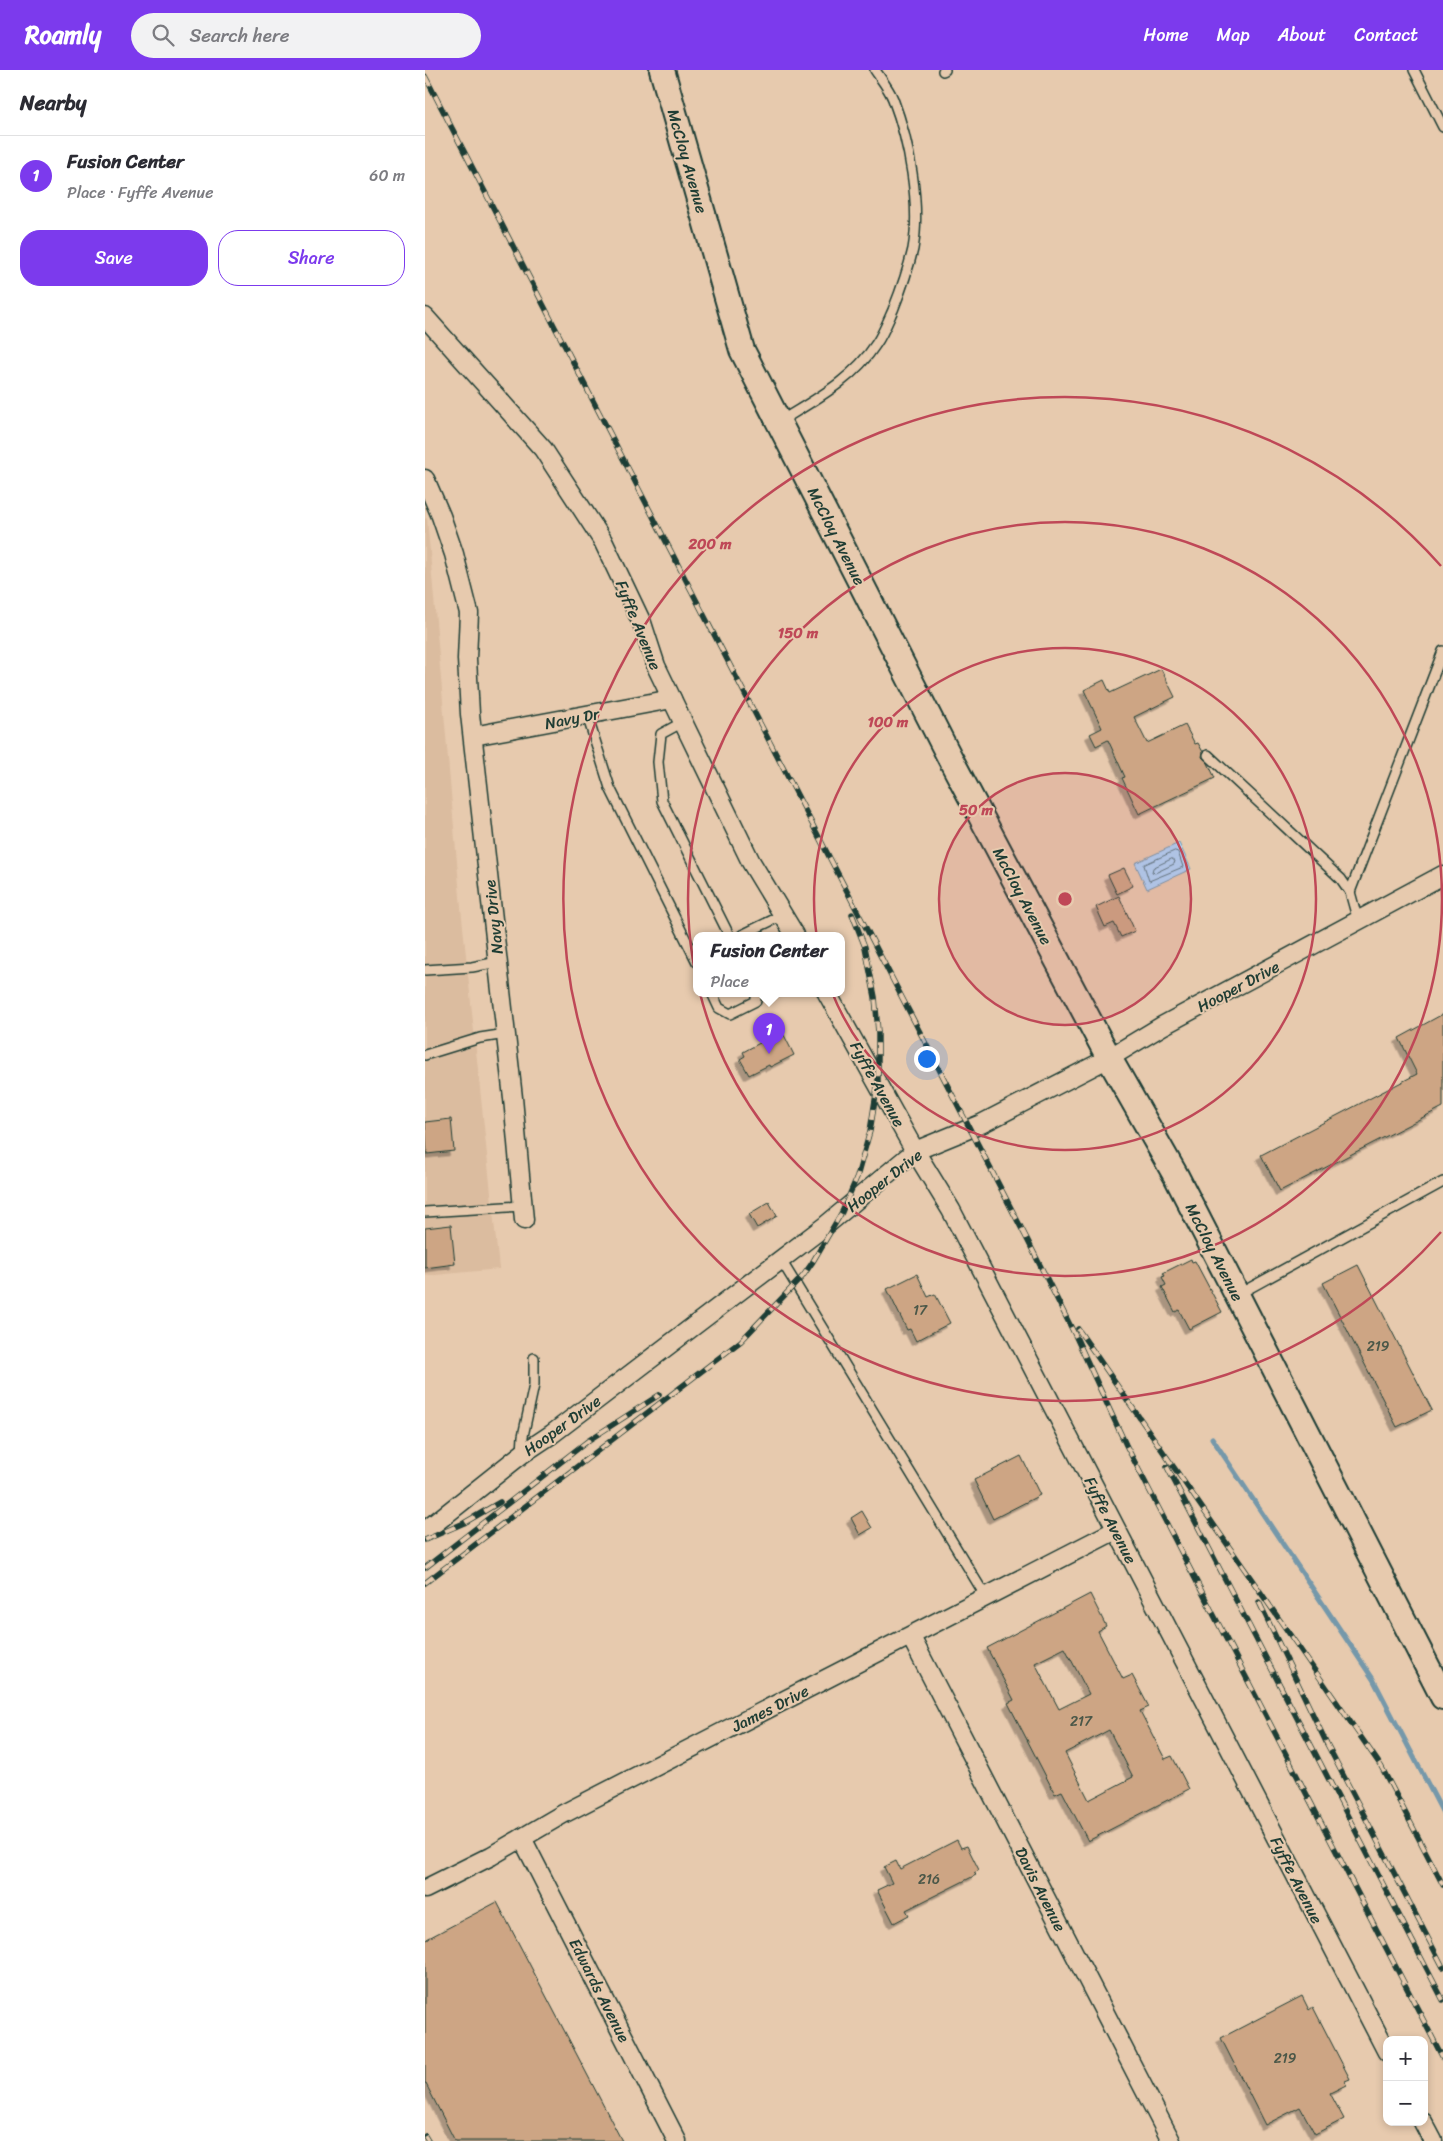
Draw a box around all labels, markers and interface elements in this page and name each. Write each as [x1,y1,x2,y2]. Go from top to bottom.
search box [131,13,481,58]
text: Roamly [25,14,101,56]
text: Search here [189,19,289,52]
text: Home [1144,19,1189,51]
text: Map [1217,19,1250,51]
text: About [1278,19,1326,51]
text: Contact [1354,19,1418,51]
icon: search [149,21,177,49]
text: Nearby [20,84,86,122]
street label: McCloy Avenue [659,105,716,217]
text: Fusion Center [67,145,184,178]
text: 1 [33,161,39,190]
text: 60 m [369,161,405,190]
text: Place · Fyffe Avenue [67,178,213,207]
button: Save [20,230,208,286]
button: Share [218,230,405,286]
street label: McCloy Avenue [799,482,874,591]
text: 200 m [687,531,732,557]
street label: Fyffe Avenue [607,576,670,675]
text: 150 m [778,620,819,646]
street label: Navy Dr [542,699,603,738]
text: 100 m [868,709,909,735]
text: 50 m [959,797,994,823]
street label: McCloy Avenue [984,842,1061,951]
street label: Navy Drive [475,878,512,956]
centre of rings [1056,890,1074,908]
popup [693,932,845,997]
text: Fusion Center [711,934,827,967]
street label: Hooper Drive [1191,952,1285,1021]
text: Place [711,967,749,996]
pin: 1 [753,1013,785,1054]
street label: Fyffe Avenue [842,1036,913,1133]
your location [914,1046,940,1072]
street label: Hooper Drive [840,1141,929,1220]
street label: McCloy Avenue [1177,1198,1252,1307]
house number: 17 [913,1298,928,1323]
house number: 219 [1367,1334,1390,1359]
street label: Hooper Drive [517,1387,608,1464]
street label: Fyffe Avenue [1076,1471,1145,1569]
street label: James Drive [725,1677,814,1741]
house number: 217 [1070,1709,1093,1734]
street label: Fyffe Avenue [1262,1831,1331,1929]
street label: Davis Avenue [1007,1842,1074,1937]
house number: 216 [918,1867,940,1892]
street label: Edwards Avenue [561,1933,638,2048]
map controls [1383,2036,1428,2126]
button: + [1383,2036,1428,2081]
house number: 219 [1274,2046,1297,2071]
button: − [1383,2081,1428,2126]

